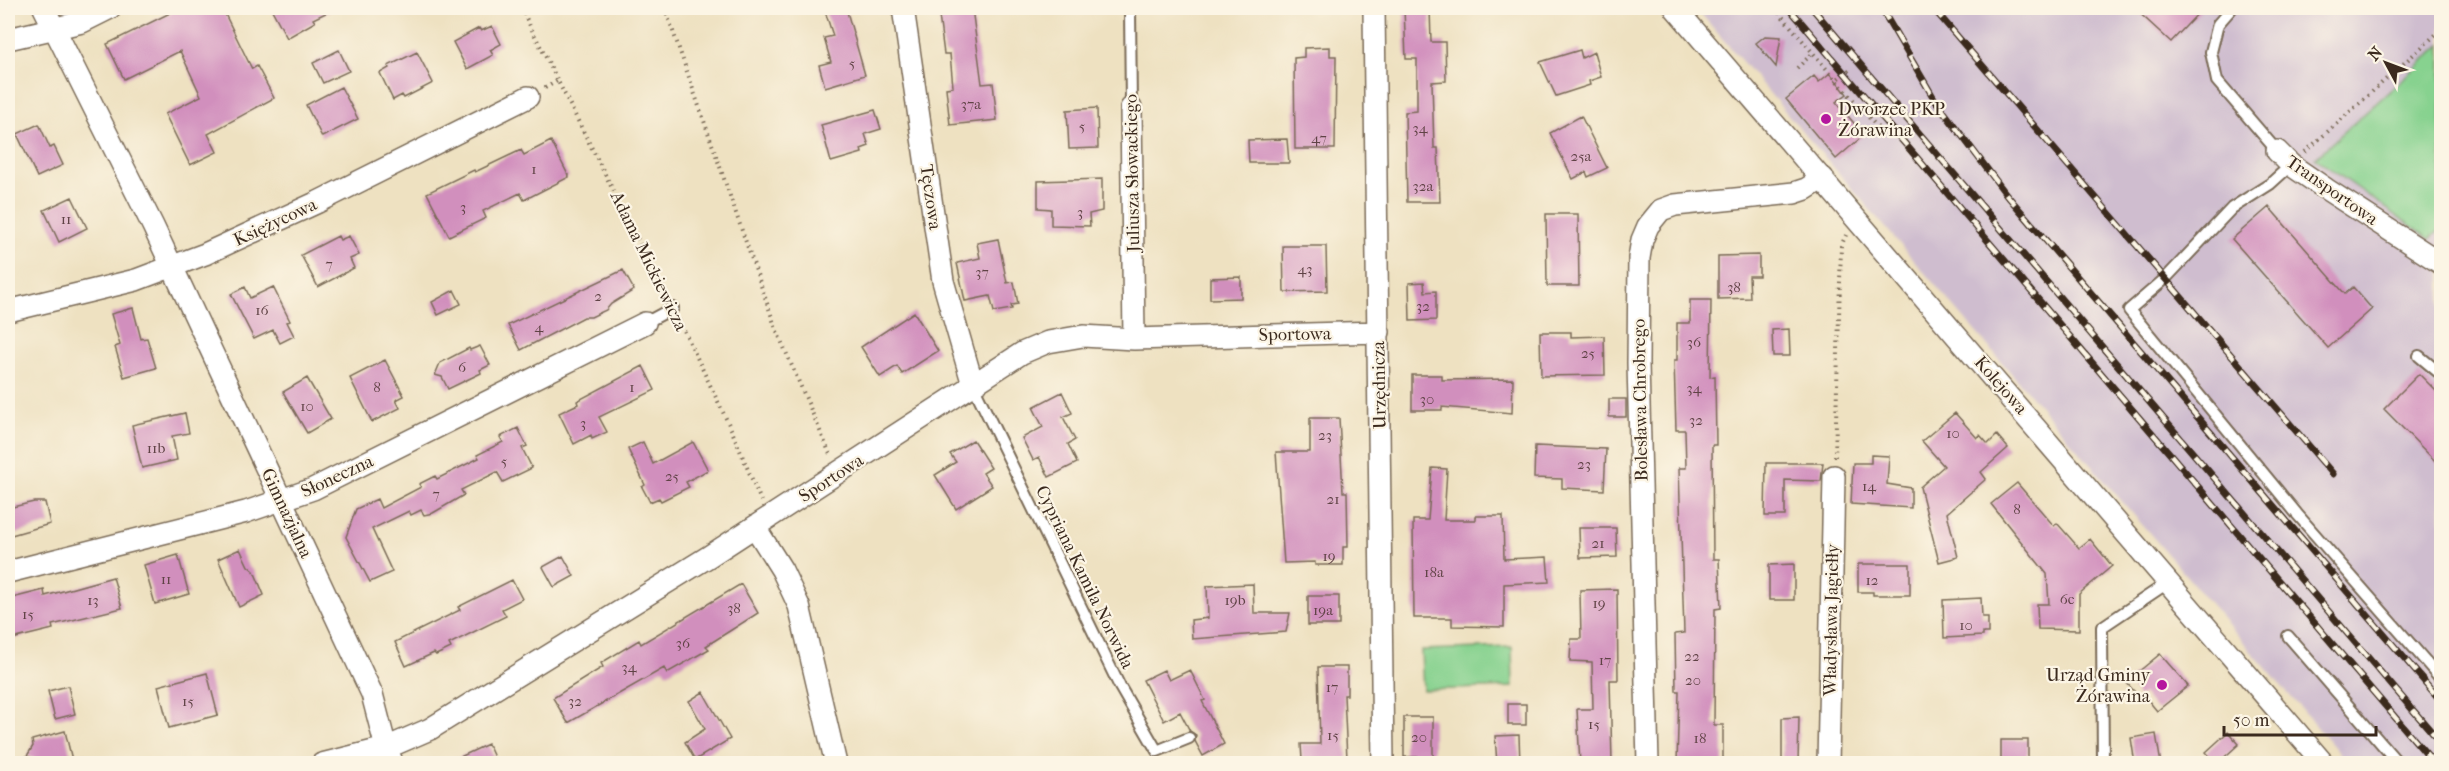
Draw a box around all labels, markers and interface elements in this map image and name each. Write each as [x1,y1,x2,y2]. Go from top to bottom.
north arrow [2356,33,2416,93]
text: N [2364,42,2387,64]
house number: 5 [849,54,855,72]
street label: Juliusza Słowackiego [1121,94,1144,254]
house number: 37a [961,95,982,113]
place label: Dworzec PKP Żórawina [1838,99,1945,141]
marker: Dworzec PKP Żórawina [1819,112,1833,126]
house number: 5 [1079,117,1085,135]
house number: 34 [1412,119,1429,137]
house number: 47 [1311,129,1327,147]
house number: 25a [1570,147,1593,165]
street label: Transportowa [2282,151,2382,230]
house number: 1 [531,160,537,178]
street label: Tęczowa [916,163,946,232]
house number: 32a [1413,177,1434,195]
street label: Adama Mickiewicza [605,187,692,335]
street label: Księżycowa [230,194,321,251]
house number: 3 [460,198,466,216]
house number: 3 [1077,203,1083,221]
house number: 11 [61,210,71,228]
house number: 7 [325,255,333,273]
house number: 43 [1297,260,1313,278]
house number: 37 [975,263,989,281]
house number: 38 [1727,278,1741,296]
house number: 2 [594,287,602,305]
house number: 32 [1416,297,1430,315]
house number: 16 [255,301,270,319]
house number: 4 [535,318,545,336]
street label: Bolesława Chrobrego [1629,319,1652,481]
street label: Sportowa [1259,323,1332,346]
house number: 36 [1687,333,1702,351]
street label: Urzędnicza [1368,340,1391,429]
house number: 25 [1581,344,1595,362]
street label: Kolejowa [1970,352,2032,419]
house number: 6 [458,358,467,376]
house number: 8 [373,378,381,396]
house number: 1 [629,378,635,396]
house number: 34 [1686,379,1703,397]
house number: 30 [1420,390,1434,408]
house number: 10 [300,397,314,415]
house number: 32 [1689,411,1703,429]
house number: 3 [580,414,586,432]
house number: 10 [1946,424,1960,442]
house number: 23 [1318,426,1332,444]
house number: 11b [147,439,165,457]
street label: Sportowa [795,449,868,507]
street label: Słoneczna [298,450,377,502]
house number: 5 [501,452,507,470]
house number: 23 [1577,455,1591,473]
street label: Gimnazjalna [257,465,317,562]
house number: 25 [665,467,679,485]
house number: 14 [1862,477,1877,495]
street label: Cypriana Kamila Norwida [1031,482,1138,673]
house number: 7 [432,485,440,503]
house number: 21 [1326,490,1340,508]
house number: 8 [2013,500,2021,518]
house number: 21 [1591,534,1605,552]
street label: Władysława Jagiełły [1820,542,1843,697]
house number: 19 [1322,547,1336,565]
house number: 18a [1424,563,1445,581]
house number: 11 [161,570,171,588]
house number: 12 [1865,571,1879,589]
house number: 6c [2060,590,2075,608]
house number: 13 [87,591,99,609]
house number: 19b [1224,591,1246,609]
house number: 19 [1592,594,1606,612]
house number: 38 [727,599,741,617]
house number: 19a [1313,601,1334,619]
house number: 15 [22,605,34,623]
house number: 10 [1959,616,1973,634]
house number: 36 [676,634,691,652]
house number: 22 [1684,647,1700,665]
house number: 17 [1599,651,1611,669]
house number: 34 [621,658,638,676]
place label: Urząd Gminy Żórawina [2046,665,2151,707]
house number: 20 [1685,671,1701,689]
house number: 17 [1326,678,1338,696]
marker: Urząd Gminy Żórawina [2155,678,2169,692]
house number: 15 [182,692,194,710]
house number: 32 [568,692,582,710]
scale bar [2224,699,2376,737]
text: 50 m [2233,710,2270,731]
house number: 15 [1588,715,1600,733]
house number: 15 [1327,726,1339,744]
house number: 20 [1411,728,1427,746]
house number: 18 [1694,729,1706,747]

